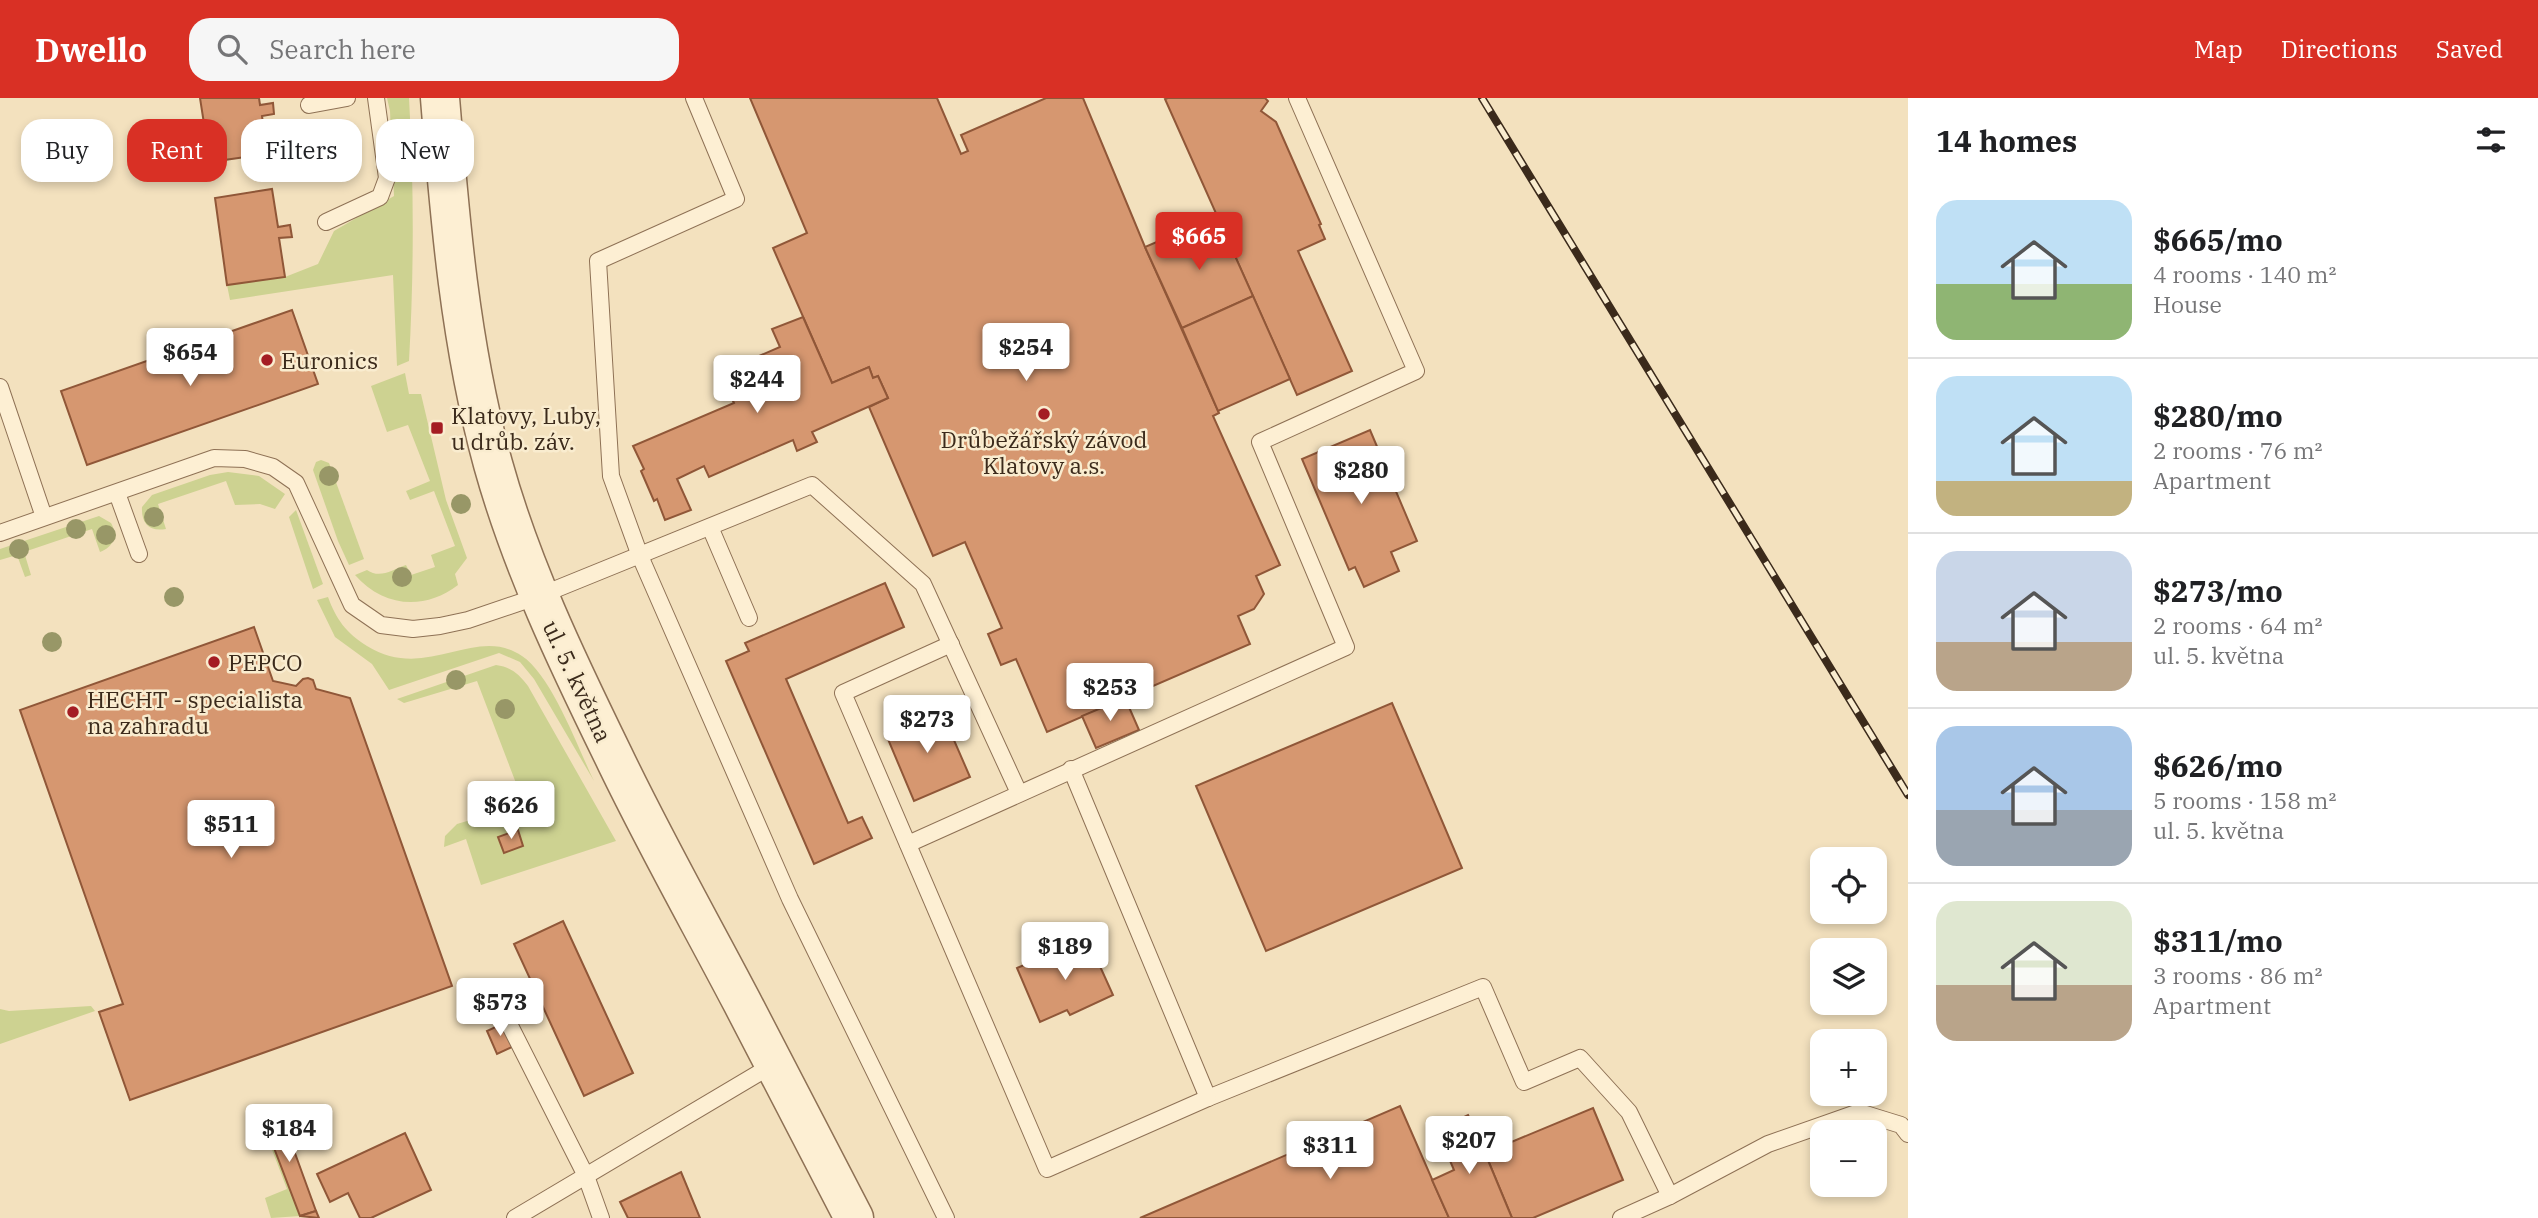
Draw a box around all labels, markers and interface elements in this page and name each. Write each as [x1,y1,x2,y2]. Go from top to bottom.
search box [189,18,679,81]
text: Dwello [35,28,147,71]
icon: search [213,30,251,68]
text: Search here [269,32,416,66]
text: Map [2194,33,2243,65]
text: Directions [2281,33,2398,65]
text: Saved [2436,33,2503,65]
chip: Buy [21,119,113,182]
chip: Rent [127,119,227,182]
chip: Filters [241,119,362,182]
chip: New [376,119,474,182]
text: 14 homes [1936,121,2077,160]
icon: filters [2472,121,2510,159]
pin: $665 [1158,212,1240,272]
text: $665 [1171,220,1227,250]
text: $665/mo [2153,220,2283,259]
icon: home [1992,228,2076,312]
text: 4 rooms · 140 m² [2153,259,2336,289]
text: House [2153,289,2222,319]
pin: $254 [985,324,1067,383]
pin: $654 [149,328,231,388]
text: $254 [998,331,1054,361]
text: $654 [162,336,218,366]
place label: Euronics [281,345,378,375]
marker: Euronics [259,352,275,368]
pin: $244 [716,356,798,415]
text: $244 [729,363,785,393]
text: $280/mo [2153,396,2283,435]
place label: Klatovy, Luby, u drůb. záv. [451,400,601,456]
icon: home [1992,404,2076,488]
marker: Drůbežářský závod Klatovy a.s. [1036,406,1052,422]
marker: Klatovy, Luby, u drůb. záv. [429,420,445,436]
place label: Drůbežářský závod Klatovy a.s. [940,424,1148,480]
text: 2 rooms · 76 m² [2153,435,2323,465]
pin: $280 [1320,446,1402,506]
text: $280 [1333,454,1389,484]
text: Apartment [2153,465,2271,495]
text: $273/mo [2153,571,2283,610]
icon: home [1992,579,2076,663]
text: 2 rooms · 64 m² [2153,610,2323,640]
street label: ul. 5. května [537,615,619,747]
text: ul. 5. května [2153,640,2284,670]
place label: PEPCO [228,647,303,677]
marker: PEPCO [206,654,222,670]
pin: $253 [1069,664,1151,723]
text: $253 [1082,671,1138,701]
place label: HECHT - specialista na zahradu [87,684,303,740]
pin: $273 [886,696,968,755]
text: $273 [899,703,955,733]
marker: HECHT - specialista na zahradu [65,704,81,720]
text: $626/mo [2153,746,2283,785]
icon: home [1992,754,2076,838]
pin: $626 [470,782,552,841]
text: 5 rooms · 158 m² [2153,785,2336,815]
text: $626 [483,789,539,819]
pin: $511 [190,800,272,860]
text: $511 [203,808,259,838]
text: ul. 5. května [2153,815,2284,845]
map controls [1810,847,1887,1197]
button: locate [1810,847,1887,924]
text: $311/mo [2153,921,2283,960]
pin: $189 [1024,922,1106,982]
icon: home [1992,929,2076,1013]
text: $189 [1037,930,1093,960]
button: layers [1810,938,1887,1015]
text: 3 rooms · 86 m² [2153,960,2323,990]
pin: $573 [459,978,541,1038]
text: $573 [472,986,528,1016]
text: Apartment [2153,990,2271,1020]
button: + [1810,1029,1887,1106]
pin: $184 [248,1104,330,1164]
text: $184 [261,1112,317,1142]
pin: $207 [1428,1116,1510,1176]
button: − [1810,1120,1887,1197]
pin: $311 [1289,1122,1371,1181]
text: $207 [1441,1124,1497,1154]
text: $311 [1302,1129,1358,1159]

